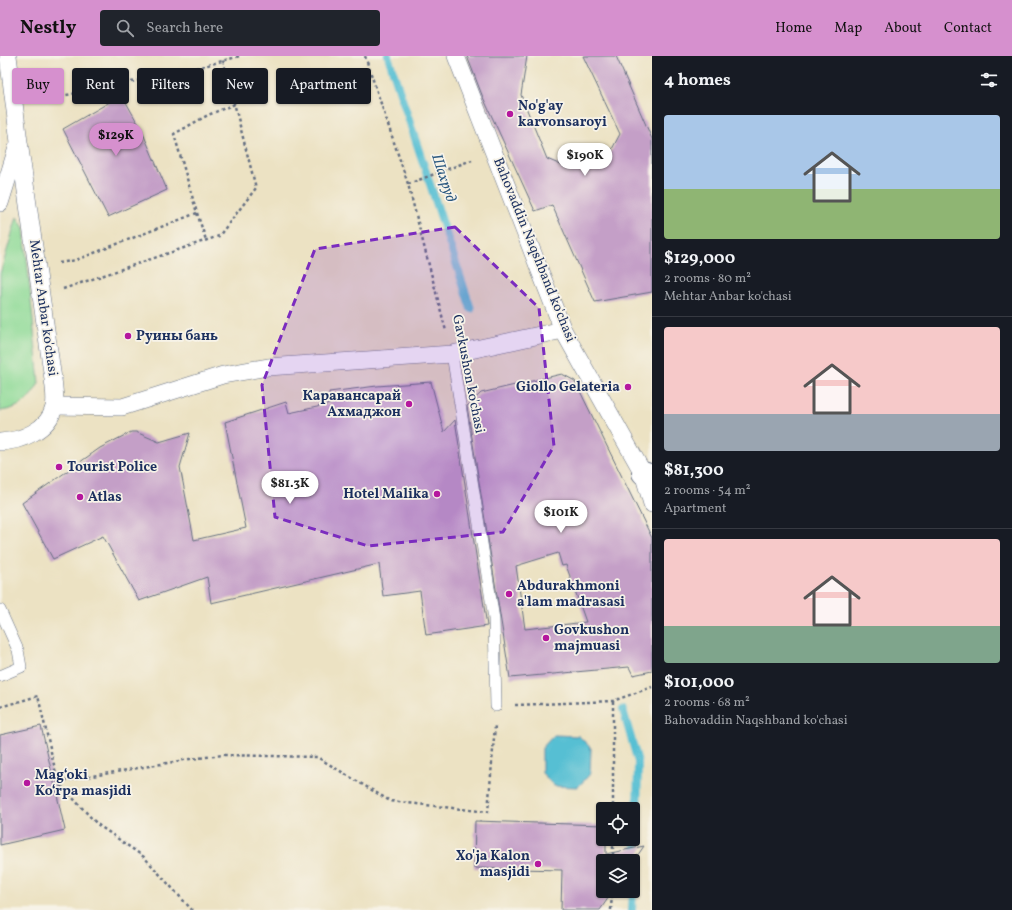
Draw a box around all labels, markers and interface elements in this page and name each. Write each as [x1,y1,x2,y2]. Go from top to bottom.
search box [100,10,380,46]
text: Nestly [20,15,76,41]
icon: search [114,17,136,39]
text: Search here [146,18,223,39]
text: Home [775,19,812,38]
text: Map [834,19,862,38]
text: About [884,19,922,38]
text: Contact [944,19,992,38]
chip: Buy [12,68,64,104]
chip: Rent [72,68,129,104]
chip: Filters [137,68,204,104]
chip: New [212,68,268,104]
chip: Apartment [276,68,371,104]
text: 4 homes [664,69,731,92]
icon: filters [978,69,1000,91]
place label: No'g'ay karvonsaroyi [518,97,607,132]
marker: No'g'ay karvonsaroyi [505,109,515,119]
pin: $129K [88,123,144,157]
text: $129K [98,127,134,145]
icon: home [796,141,868,213]
pin: $190K [557,143,613,177]
text: $190K [566,147,604,165]
water label: Шахруд [425,151,461,205]
street label: Bahovaddin Naqshband ko'chasi [488,155,580,345]
street label: Mehtar Anbar ko'chasi [24,239,62,377]
text: $129,000 [664,247,735,270]
text: 2 rooms · 80 m² [664,270,751,288]
text: Mehtar Anbar ko'chasi [664,288,792,306]
street label: Gavkushon ko'chasi [447,313,489,435]
place label: Руины бань [136,327,218,346]
marker: Руины бань [123,331,133,341]
icon: home [796,353,868,425]
place label: Giollo Gelateria [516,378,620,397]
marker: Giollo Gelateria [623,382,633,392]
place label: Каравансарай Ахмаджон [303,387,401,422]
marker: Каравансарай Ахмаджон [404,399,414,409]
place label: Tourist Police [67,458,157,477]
text: $81,300 [664,459,724,482]
marker: Tourist Police [54,462,64,472]
pin: $81.3K [257,471,323,505]
text: $81.3K [270,475,310,493]
text: 2 rooms · 54 m² [664,482,751,500]
place label: Hotel Malika [343,485,429,504]
place label: Atlas [88,488,122,507]
marker: Hotel Malika [432,489,442,499]
marker: Atlas [75,492,85,502]
pin: $101K [533,500,589,534]
text: Apartment [664,500,727,518]
text: $101K [543,504,579,522]
icon: home [796,565,868,637]
place label: Abdurakhmoni a'lam madrasasi [517,577,625,612]
marker: Abdurakhmoni a'lam madrasasi [504,589,514,599]
place label: Govkushon majmuasi [554,621,629,656]
marker: Govkushon majmuasi [541,633,551,643]
text: $101,000 [664,671,734,694]
text: 2 rooms · 68 m² [664,694,750,712]
text: Bahovaddin Naqshband ko'chasi [664,712,848,730]
place label: Magʻoki Koʻrpa masjidi [35,766,131,801]
marker: Magʻoki Koʻrpa masjidi [22,778,32,788]
map controls [596,802,640,898]
button: locate [596,802,640,846]
place label: Xo'ja Kalon masjidi [456,847,530,882]
button: layers [596,854,640,898]
marker: Xo'ja Kalon masjidi [533,859,543,869]

